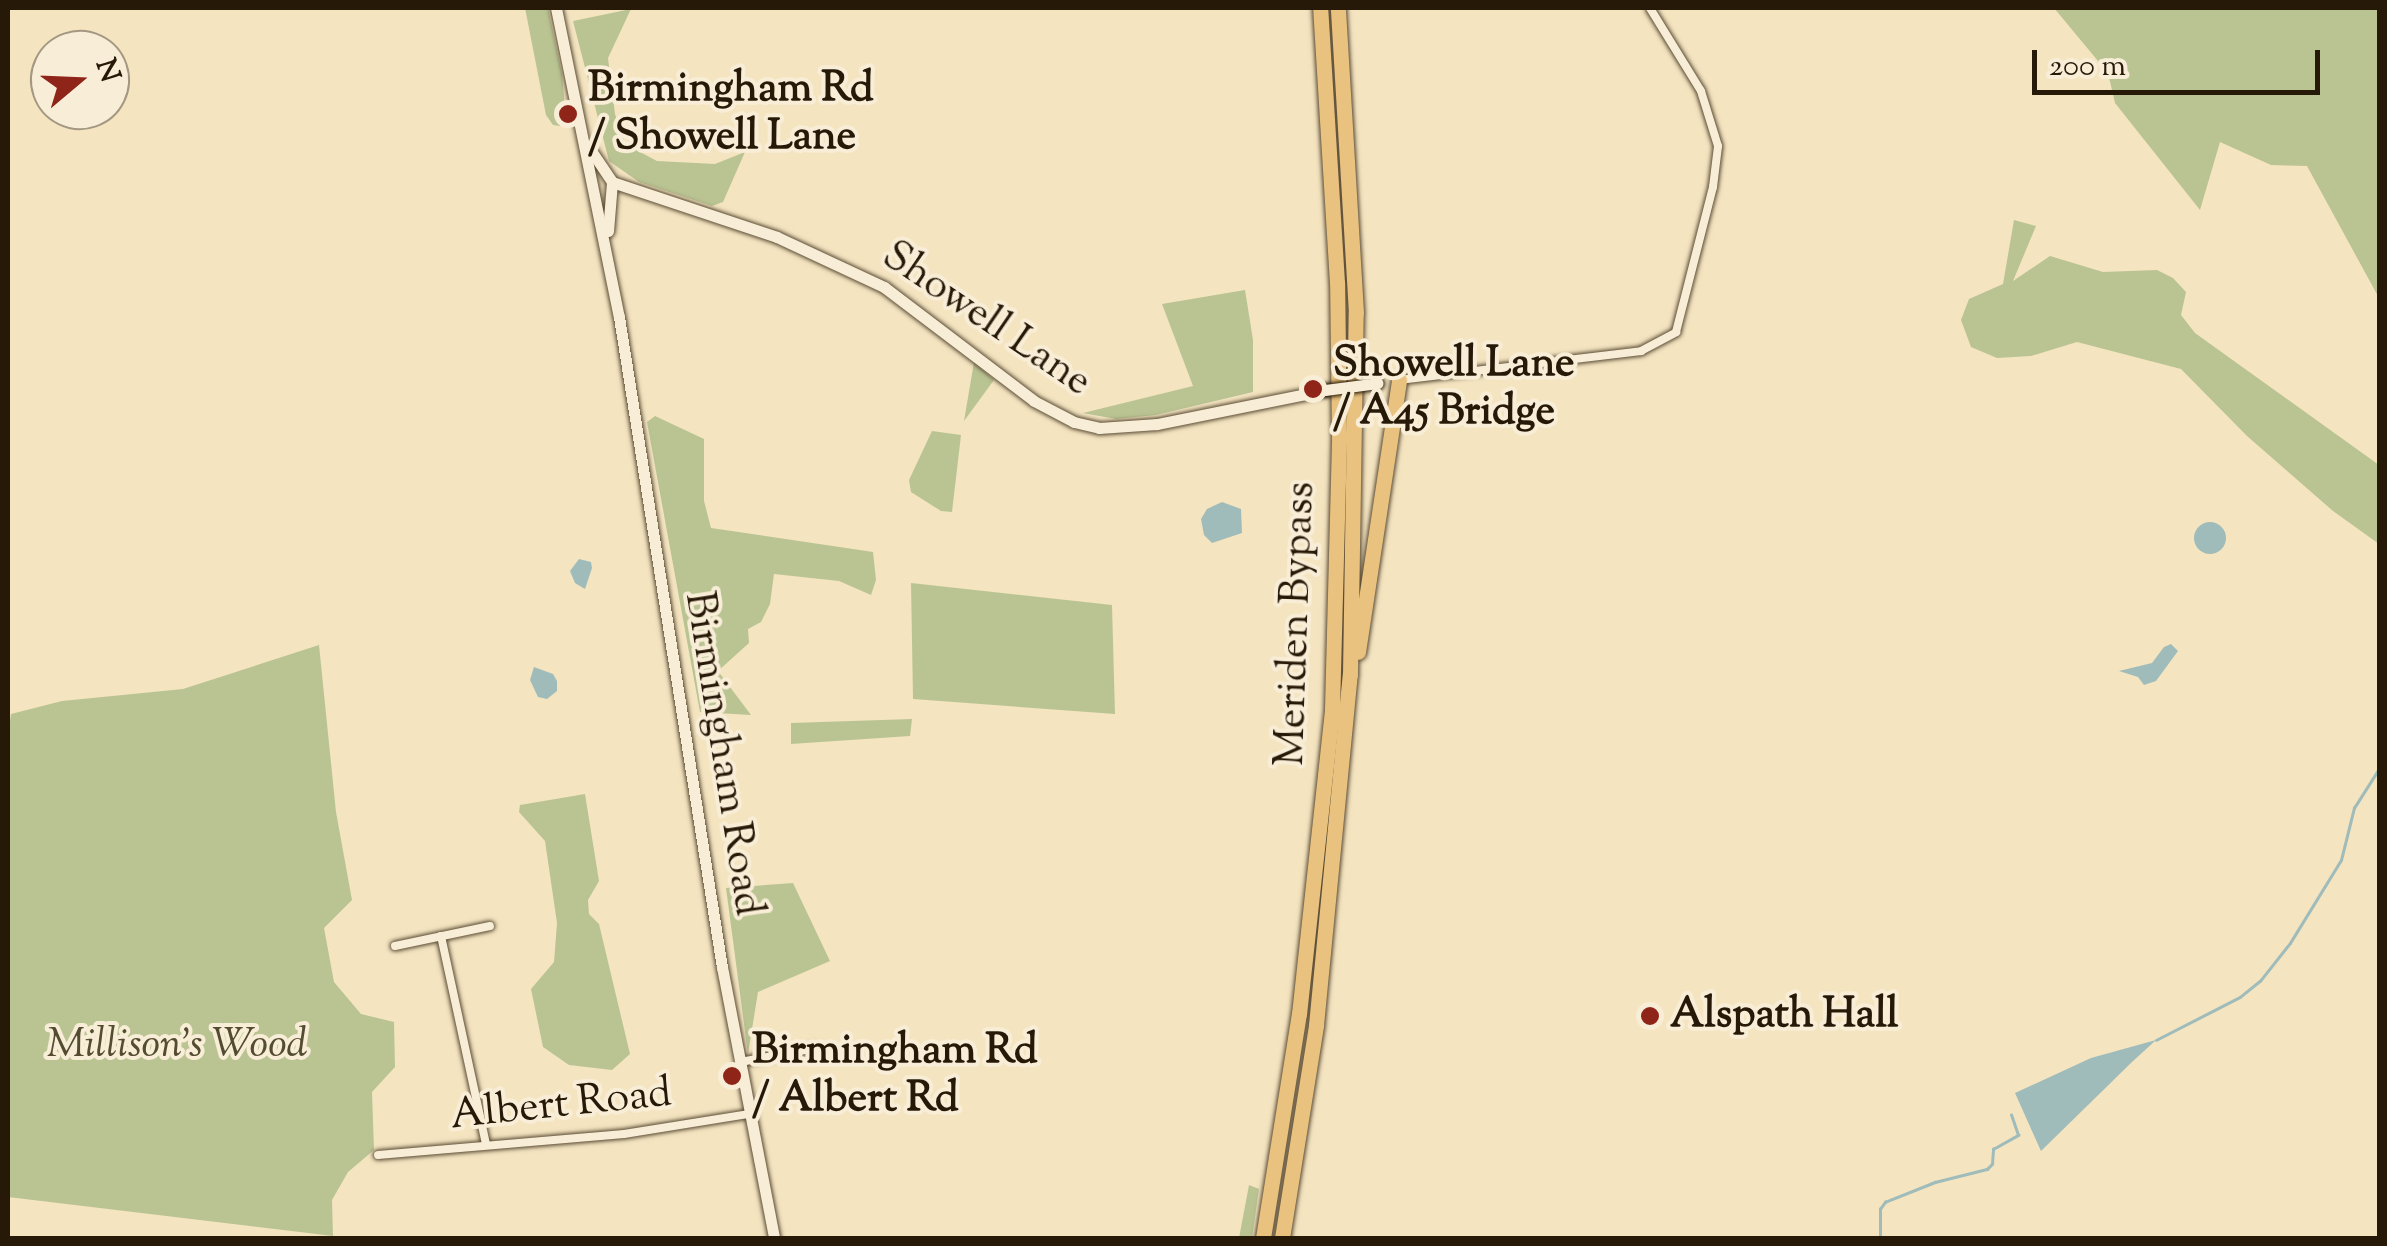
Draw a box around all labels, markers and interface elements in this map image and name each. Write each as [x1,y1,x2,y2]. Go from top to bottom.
north arrow [30,30,130,130]
scale bar [2037,30,2324,92]
text: 200 m [2049,46,2126,89]
text: N [84,54,129,88]
place label: Birmingham Rd / Showell Lane [588,65,874,164]
marker: Birmingham Rd / Showell Lane [557,103,579,125]
street label: Showell Lane [872,232,1100,408]
place label: Showell Lane / A45 Bridge [1333,340,1575,438]
marker: Showell Lane / A45 Bridge [1302,378,1324,400]
street label: Meriden Bypass [1267,481,1327,767]
street label: Birmingham Road [671,588,773,920]
place label: Alspath Hall [1670,991,1899,1041]
marker: Alspath Hall [1639,1005,1661,1027]
park label: Millison's Wood [47,1021,307,1071]
place label: Birmingham Rd / Albert Rd [752,1027,1038,1126]
marker: Birmingham Rd / Albert Rd [721,1065,743,1087]
street label: Albert Road [448,1069,674,1143]

